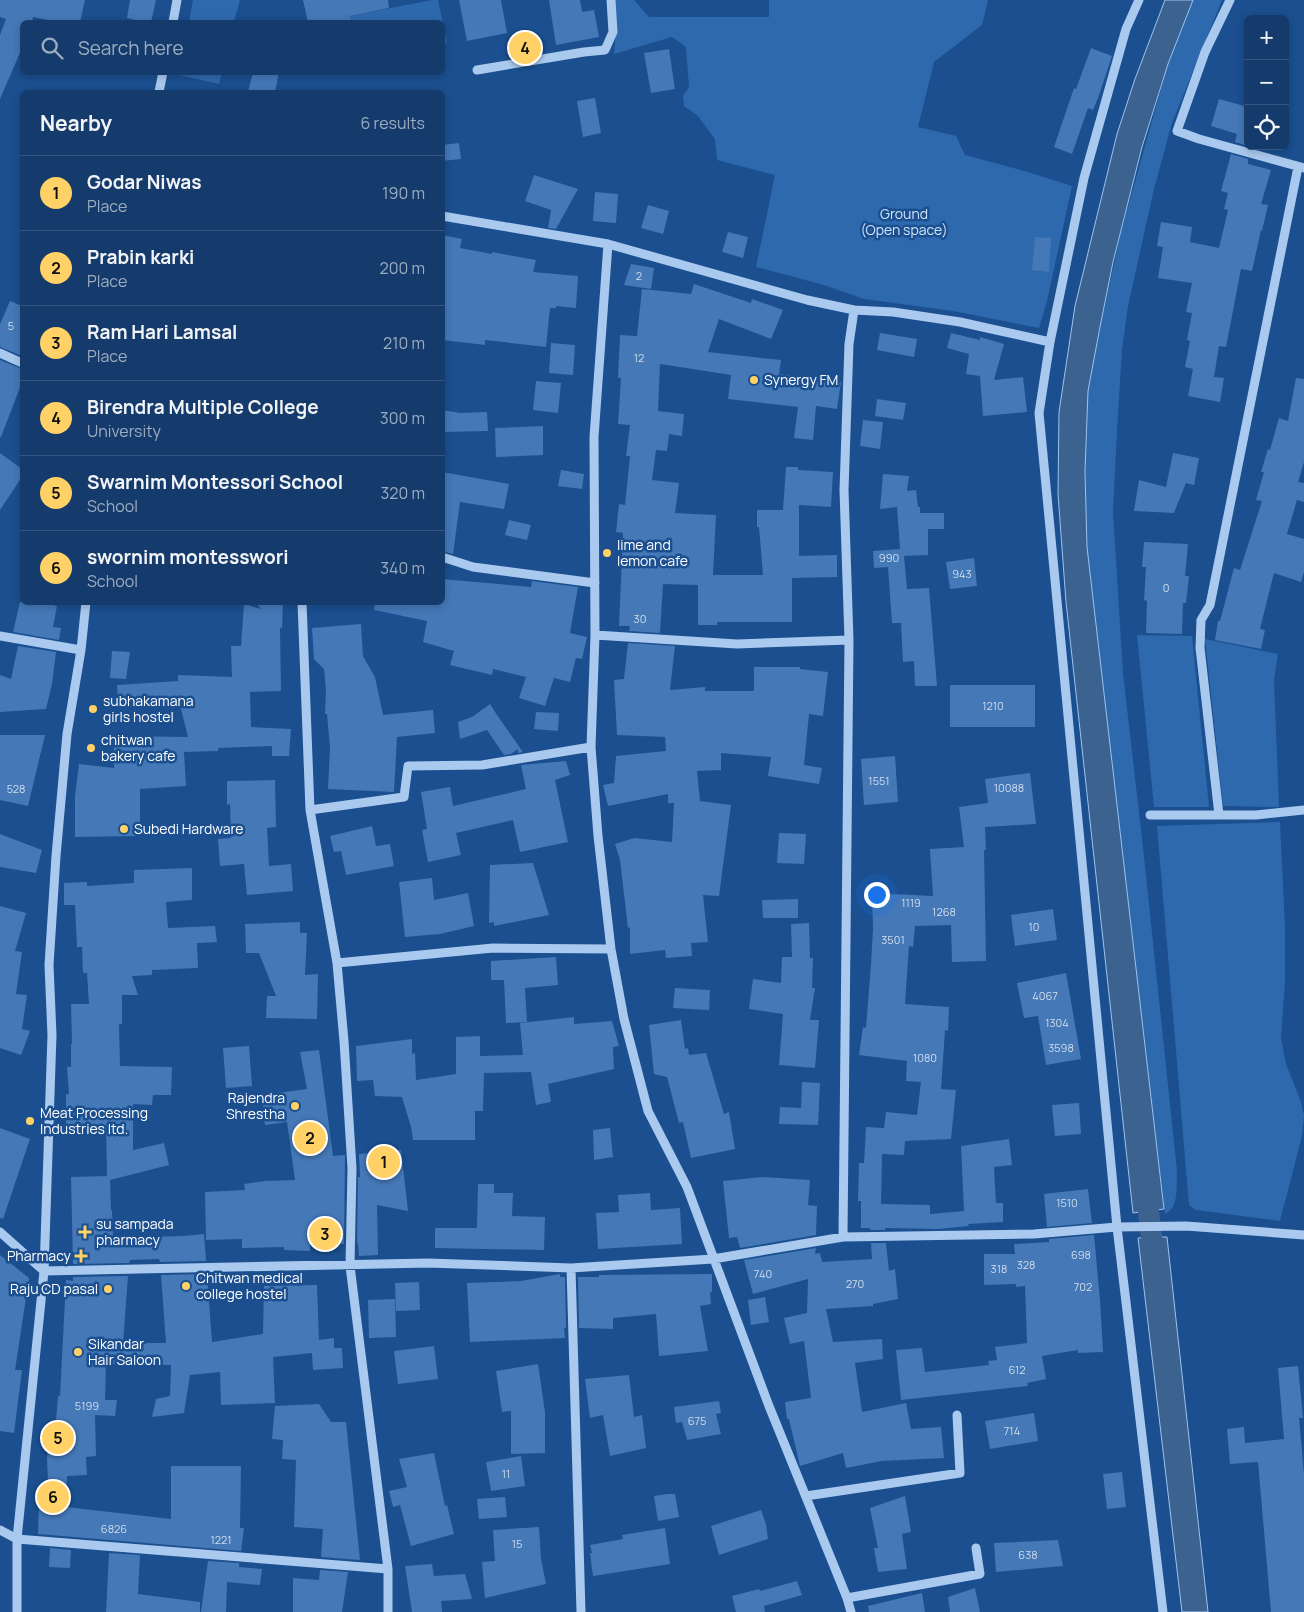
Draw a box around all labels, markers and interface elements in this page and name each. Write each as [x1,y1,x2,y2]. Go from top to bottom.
map controls [1244,15,1289,150]
button: + [1244,15,1289,60]
search box [20,20,445,75]
pin: 4 [509,29,541,67]
icon: search [38,34,66,62]
text: Search here [78,35,184,61]
button: − [1244,60,1289,105]
button: locate [1244,105,1289,150]
text: Nearby [40,109,112,137]
text: 6 results [360,112,425,134]
text: Godar Niwas [87,169,202,195]
text: 1 [52,182,60,204]
text: 190 m [382,182,425,204]
text: Place [87,195,127,217]
park label: Ground (Open space) [860,204,948,239]
text: Prabin karki [87,244,194,270]
text: 2 [51,257,61,279]
text: 200 m [380,257,425,279]
house number: 2 [636,268,642,283]
text: Place [87,270,127,292]
house number: 5 [8,318,14,333]
text: Ram Hari Lamsal [87,319,237,345]
text: 3 [51,332,61,354]
text: 210 m [383,332,425,354]
text: Place [87,345,127,367]
house number: 12 [634,350,644,365]
place label: Synergy FM [764,370,838,389]
marker: Synergy FM [748,374,760,386]
text: Birendra Multiple College [87,394,319,420]
text: 4 [51,407,61,429]
text: 300 m [380,407,425,429]
text: University [87,420,161,442]
text: Swarnim Montessori School [87,469,343,495]
text: 5 [51,482,61,504]
text: 320 m [381,482,425,504]
text: School [87,495,138,517]
place label: lime and lemon cafe [617,535,688,570]
text: swornim montesswori [87,544,289,570]
marker: lime and lemon cafe [601,547,613,559]
house number: 990 [879,550,899,565]
text: 6 [51,557,61,579]
text: 340 m [380,557,425,579]
house number: 943 [952,566,972,581]
text: School [87,570,138,592]
house number: 0 [1163,580,1169,595]
house number: 30 [634,611,646,626]
place label: subhakamana girls hostel [103,691,194,726]
house number: 1210 [982,698,1004,713]
marker: subhakamana girls hostel [87,703,99,715]
place label: chitwan bakery cafe [101,730,176,765]
marker: chitwan bakery cafe [85,742,97,754]
house number: 1551 [868,773,890,788]
house number: 10088 [994,780,1024,795]
house number: 528 [7,781,25,796]
place label: Subedi Hardware [134,819,244,838]
marker: Subedi Hardware [118,823,130,835]
your location [864,882,890,908]
house number: 1119 [901,895,921,910]
house number: 1268 [932,904,956,919]
house number: 10 [1028,919,1040,934]
house number: 3501 [881,932,905,947]
house number: 4067 [1032,988,1058,1003]
house number: 1304 [1045,1015,1069,1030]
house number: 3598 [1048,1040,1074,1055]
house number: 1080 [913,1050,937,1065]
place label: Rajendra Shrestha [226,1088,285,1123]
marker: Rajendra Shrestha [289,1100,301,1112]
place label: Meat Processing Industries ltd. [40,1103,148,1138]
marker: Meat Processing Industries ltd. [24,1115,36,1127]
pin: 2 [294,1119,326,1157]
pin: 1 [368,1143,400,1181]
house number: 1510 [1056,1195,1078,1210]
place label: su sampada pharmacy [96,1214,174,1249]
pin: 3 [309,1215,341,1253]
marker: su sampada pharmacy [78,1225,92,1239]
place label: Pharmacy [7,1246,72,1265]
house number: 698 [1071,1247,1091,1262]
marker: Pharmacy [75,1250,87,1262]
house number: 328 [1017,1257,1035,1272]
house number: 318 [991,1261,1007,1276]
house number: 740 [754,1266,772,1281]
place label: Chitwan medical college hostel [196,1268,303,1303]
house number: 270 [846,1276,864,1291]
place label: Raju CD pasal [10,1279,98,1298]
house number: 702 [1074,1279,1092,1294]
marker: Chitwan medical college hostel [180,1280,192,1292]
marker: Raju CD pasal [102,1283,114,1295]
place label: Sikandar Hair Saloon [88,1334,161,1369]
marker: Sikandar Hair Saloon [72,1346,84,1358]
house number: 612 [1008,1362,1026,1377]
house number: 5199 [75,1398,99,1413]
house number: 675 [688,1413,706,1428]
pin: 5 [42,1419,74,1457]
house number: 714 [1004,1423,1020,1438]
house number: 11 [502,1466,510,1481]
pin: 6 [37,1478,69,1516]
house number: 6826 [101,1521,127,1536]
house number: 1221 [210,1532,232,1547]
house number: 15 [512,1536,522,1551]
house number: 638 [1018,1547,1038,1562]

